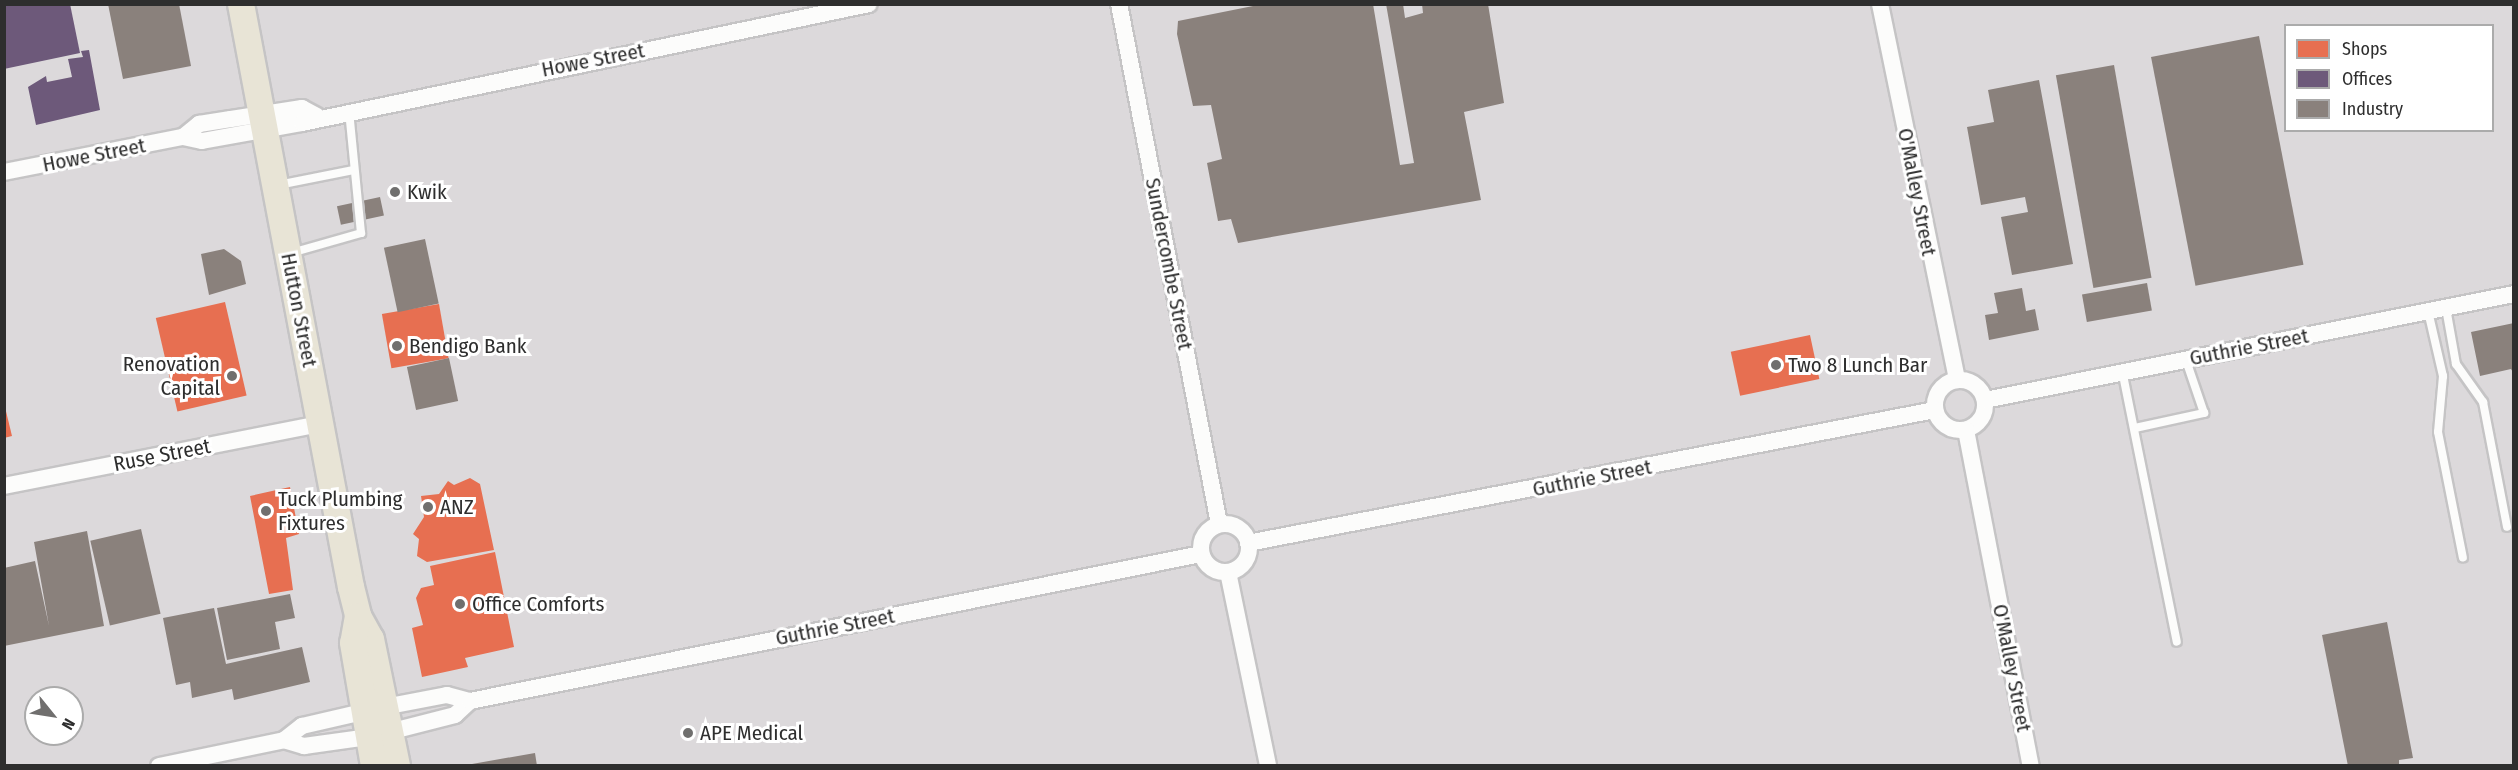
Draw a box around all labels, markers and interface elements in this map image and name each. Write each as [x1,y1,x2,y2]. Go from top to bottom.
legend [2284,24,2494,132]
street label: Howe Street [539,38,647,82]
text: Shops [2342,38,2387,60]
text: Offices [2342,68,2392,90]
text: Industry [2342,98,2403,120]
street label: O'Malley Street [1892,126,1942,258]
street label: Howe Street [40,133,148,177]
street label: Sundercombe Street [1140,176,1198,352]
place label: Kwik [407,179,447,205]
marker: Kwik [388,185,402,199]
street label: Hutton Street [276,251,322,369]
street label: Guthrie Street [2187,323,2311,371]
place label: Bendigo Bank [409,333,527,359]
marker: Bendigo Bank [390,339,404,353]
place label: Renovation Capital [123,351,220,401]
place label: Two 8 Lunch Bar [1788,352,1927,378]
marker: Two 8 Lunch Bar [1769,358,1783,372]
marker: Renovation Capital [225,369,239,383]
street label: Ruse Street [111,433,213,477]
street label: Guthrie Street [1530,454,1654,502]
place label: Tuck Plumbing Fixtures [278,486,402,536]
place label: ANZ [440,494,474,520]
marker: ANZ [421,500,435,514]
marker: Tuck Plumbing Fixtures [259,504,273,518]
place label: Office Comforts [472,591,604,617]
marker: Office Comforts [453,597,467,611]
street label: O'Malley Street [1987,602,2037,734]
street label: Guthrie Street [773,603,897,651]
north arrow [24,686,84,746]
text: N [58,715,79,733]
place label: APE Medical [700,720,803,746]
marker: APE Medical [681,726,695,740]

